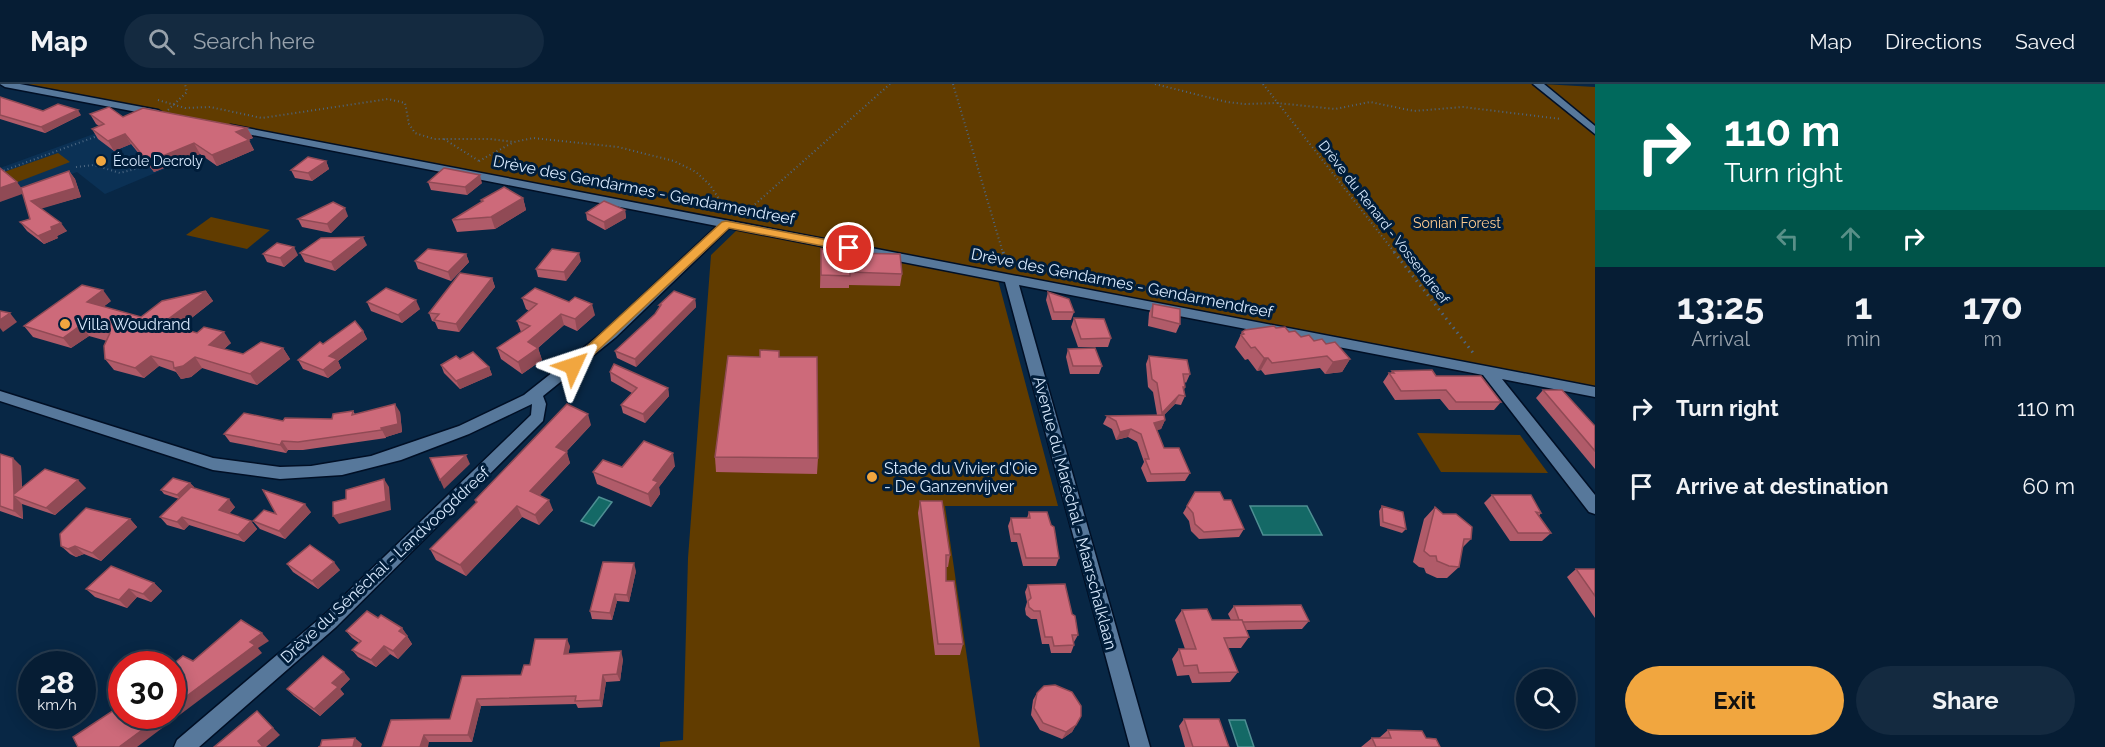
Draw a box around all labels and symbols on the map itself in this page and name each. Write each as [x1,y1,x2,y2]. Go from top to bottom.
street label: Drève du Renard - Vossendreef [1315,137,1453,308]
street label: Drève des Gendarmes - Gendarmendreef [491,151,797,229]
place label: École Decroly [113,152,203,169]
marker: École Decroly [94,154,108,168]
park label: Sonian Forest [1413,215,1501,231]
pin [823,222,874,273]
street label: Drève des Gendarmes - Gendarmendreef [969,244,1275,322]
place label: Villa Woudrand [77,315,191,334]
marker: Villa Woudrand [58,317,72,331]
position arrow [541,334,605,398]
street label: Avenue du Maréchal - Maarschalklaan [1029,374,1121,652]
place label: Stade du Vivier d'Oie - De Ganzenvijver [884,459,1037,496]
street label: Drève du Sénéchal - Landvoogddreef [277,463,494,667]
marker: Stade du Vivier d'Oie - De Ganzenvijver [865,470,879,484]
speed limit sign: 30 [108,651,186,729]

